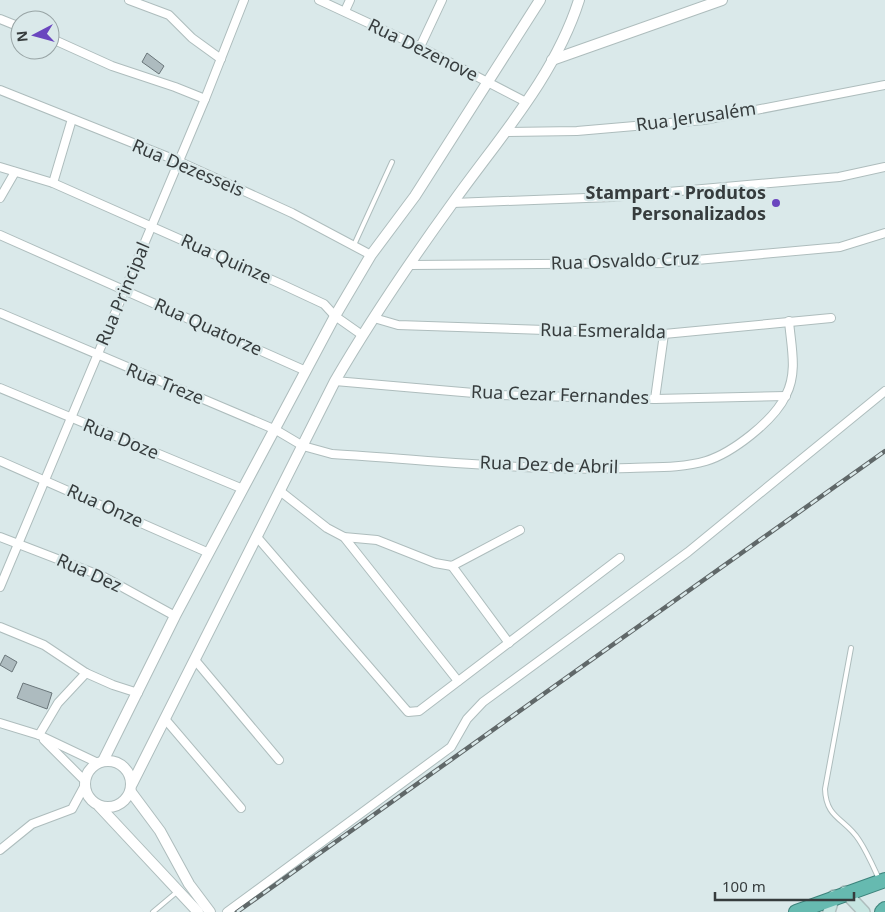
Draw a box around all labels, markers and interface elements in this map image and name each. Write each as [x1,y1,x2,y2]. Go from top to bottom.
north arrow [10,10,60,60]
street label: Rua Dezenove [364,12,483,86]
text: N [12,30,32,43]
street label: Rua Jerusalém [634,96,757,136]
street label: Rua Dezesseis [129,133,248,201]
place label: Stampart - Produtos Personalizados [586,180,766,225]
marker: Stampart - Produtos Personalizados [770,197,782,209]
street label: Rua Quinze [177,227,275,289]
street label: Rua Principal [89,238,155,349]
street label: Rua Osvaldo Cruz [550,245,700,275]
street label: Rua Quatorze [151,292,266,361]
street label: Rua Esmeralda [540,317,666,343]
street label: Rua Treze [123,357,208,410]
street label: Rua Cezar Fernandes [471,379,650,409]
street label: Rua Doze [80,412,163,464]
street label: Rua Dez de Abril [479,450,619,478]
street label: Rua Onze [64,478,147,533]
street label: Rua Dez [53,547,126,597]
scale bar [715,870,854,902]
text: 100 m [722,876,766,896]

